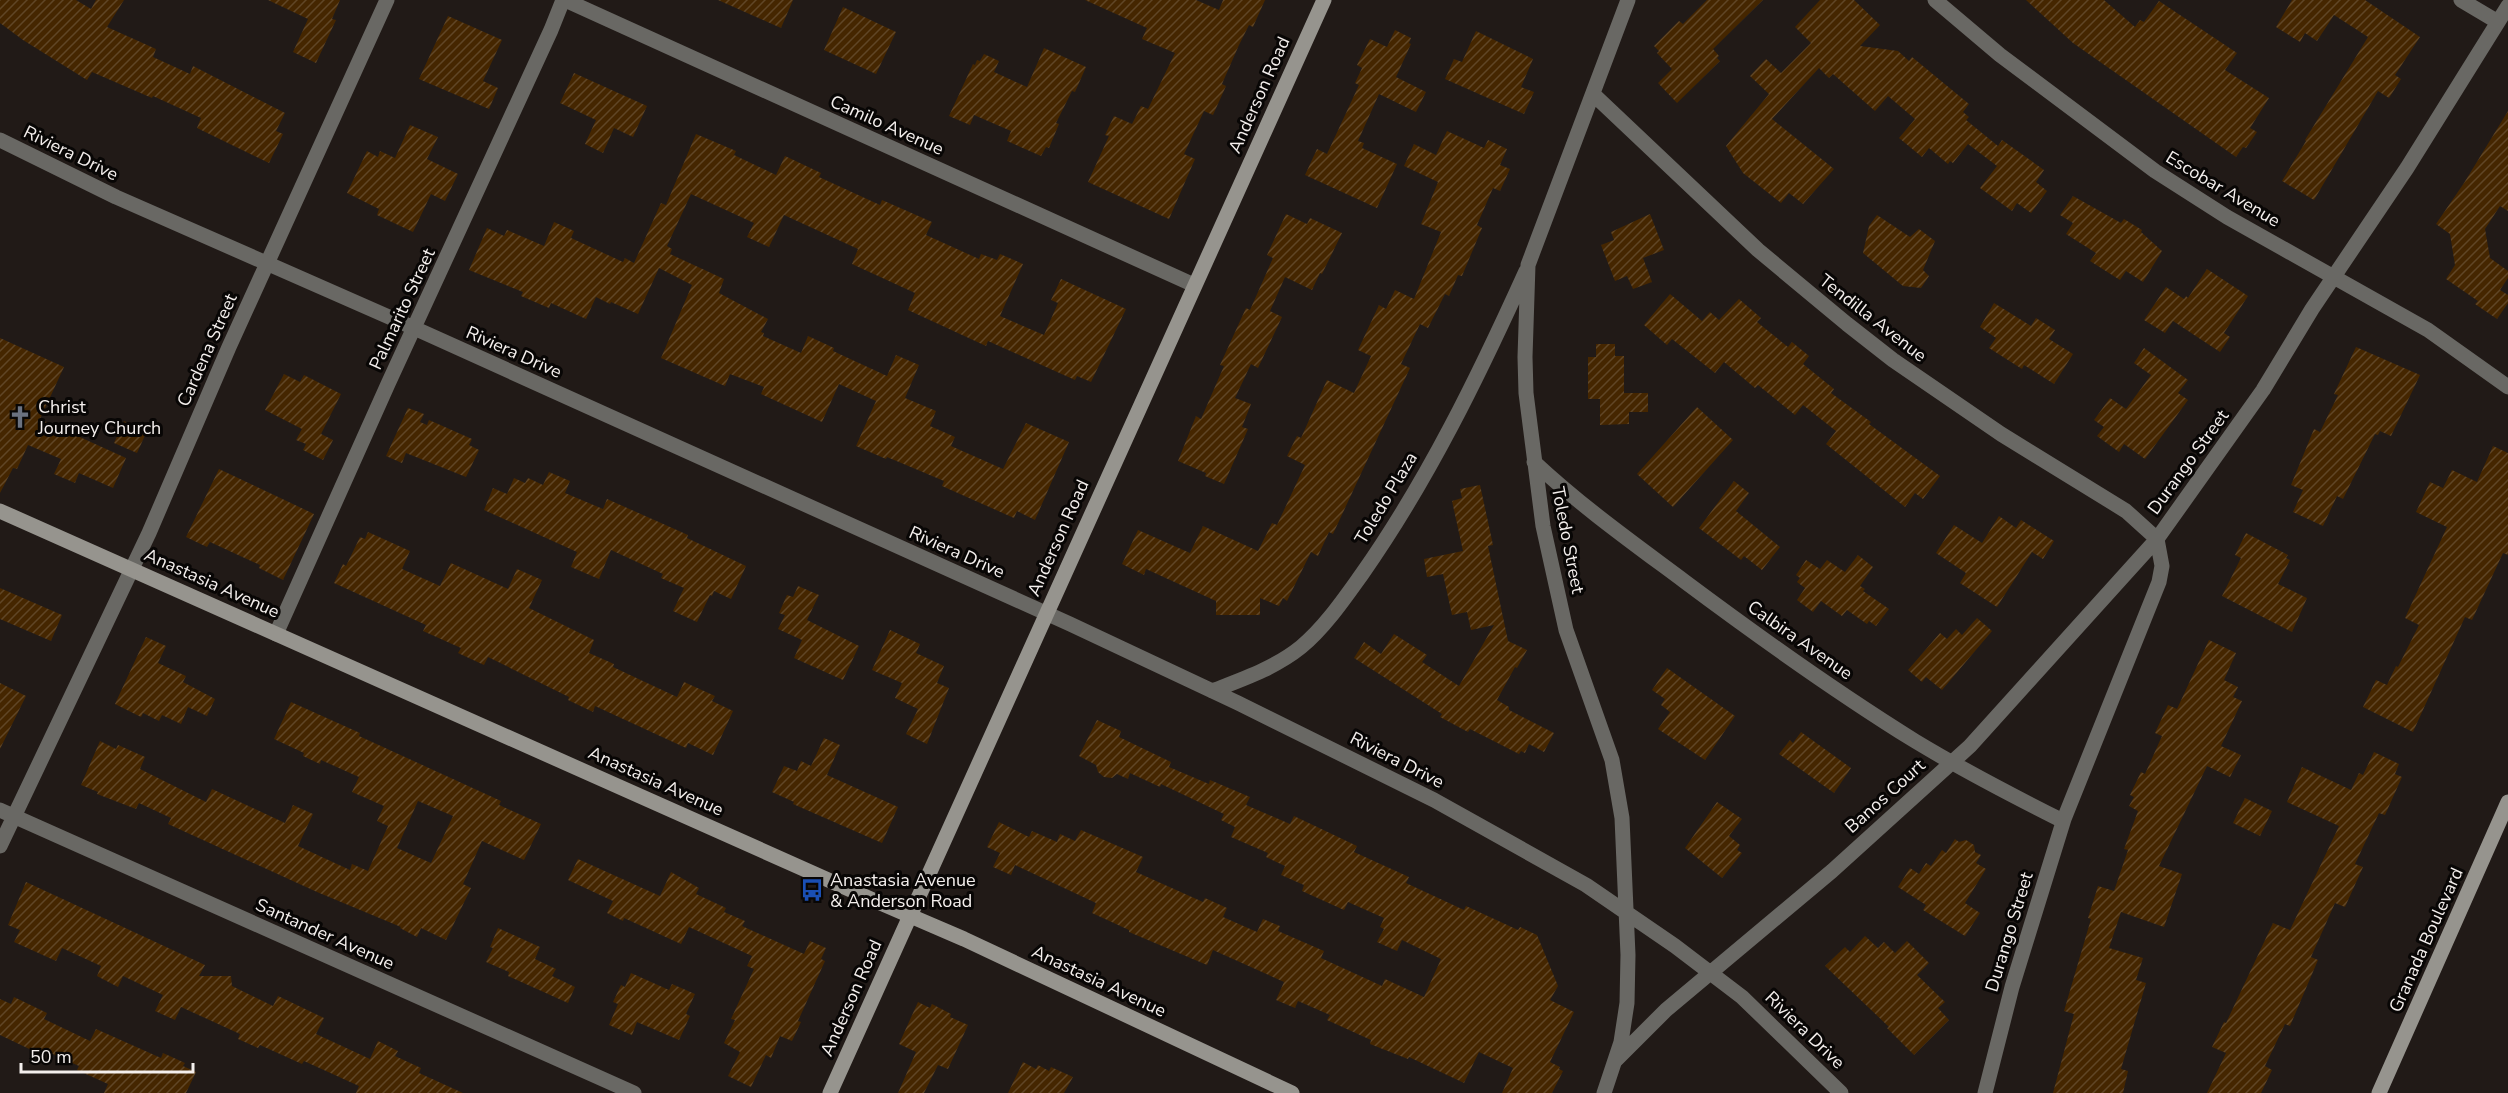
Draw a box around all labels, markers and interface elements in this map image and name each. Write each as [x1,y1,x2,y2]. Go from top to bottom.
street label: Anderson Road [1223,33,1295,157]
street label: Camilo Avenue [826,89,948,161]
street label: Riviera Drive [20,120,122,186]
street label: Escobar Avenue [2161,145,2285,233]
street label: Palmarito Street [363,244,441,374]
street label: Tendilla Avenue [1814,269,1932,367]
street label: Cardena Street [171,289,243,410]
street label: Riviera Drive [462,320,566,384]
place label: Christ Journey Church [37,395,161,440]
church icon: Christ Journey Church [7,404,33,430]
street label: Durango Street [2142,404,2235,519]
street label: Toledo Plaza [1349,447,1423,549]
street label: Anderson Road [1022,476,1094,600]
street label: Toledo Street [1546,484,1590,596]
street label: Riviera Drive [905,520,1009,584]
street label: Anastasia Avenue [141,542,283,624]
street label: Calbira Avenue [1743,595,1857,685]
street label: Riviera Drive [1346,726,1448,794]
street label: Anastasia Avenue [585,740,727,822]
street label: Banos Court [1840,753,1931,838]
street label: Granada Boulevard [2383,864,2469,1016]
place label: Anastasia Avenue & Anderson Road [830,868,976,913]
street label: Durango Street [1979,869,2039,995]
bus stop icon: Anastasia Avenue & Anderson Road [799,877,825,903]
street label: Santander Avenue [252,893,398,975]
street label: Anderson Road [815,936,887,1060]
street label: Anastasia Avenue [1028,939,1170,1023]
street label: Riviera Drive [1760,986,1850,1074]
scale bar [21,1036,194,1074]
text: 50 m [30,1045,72,1069]

